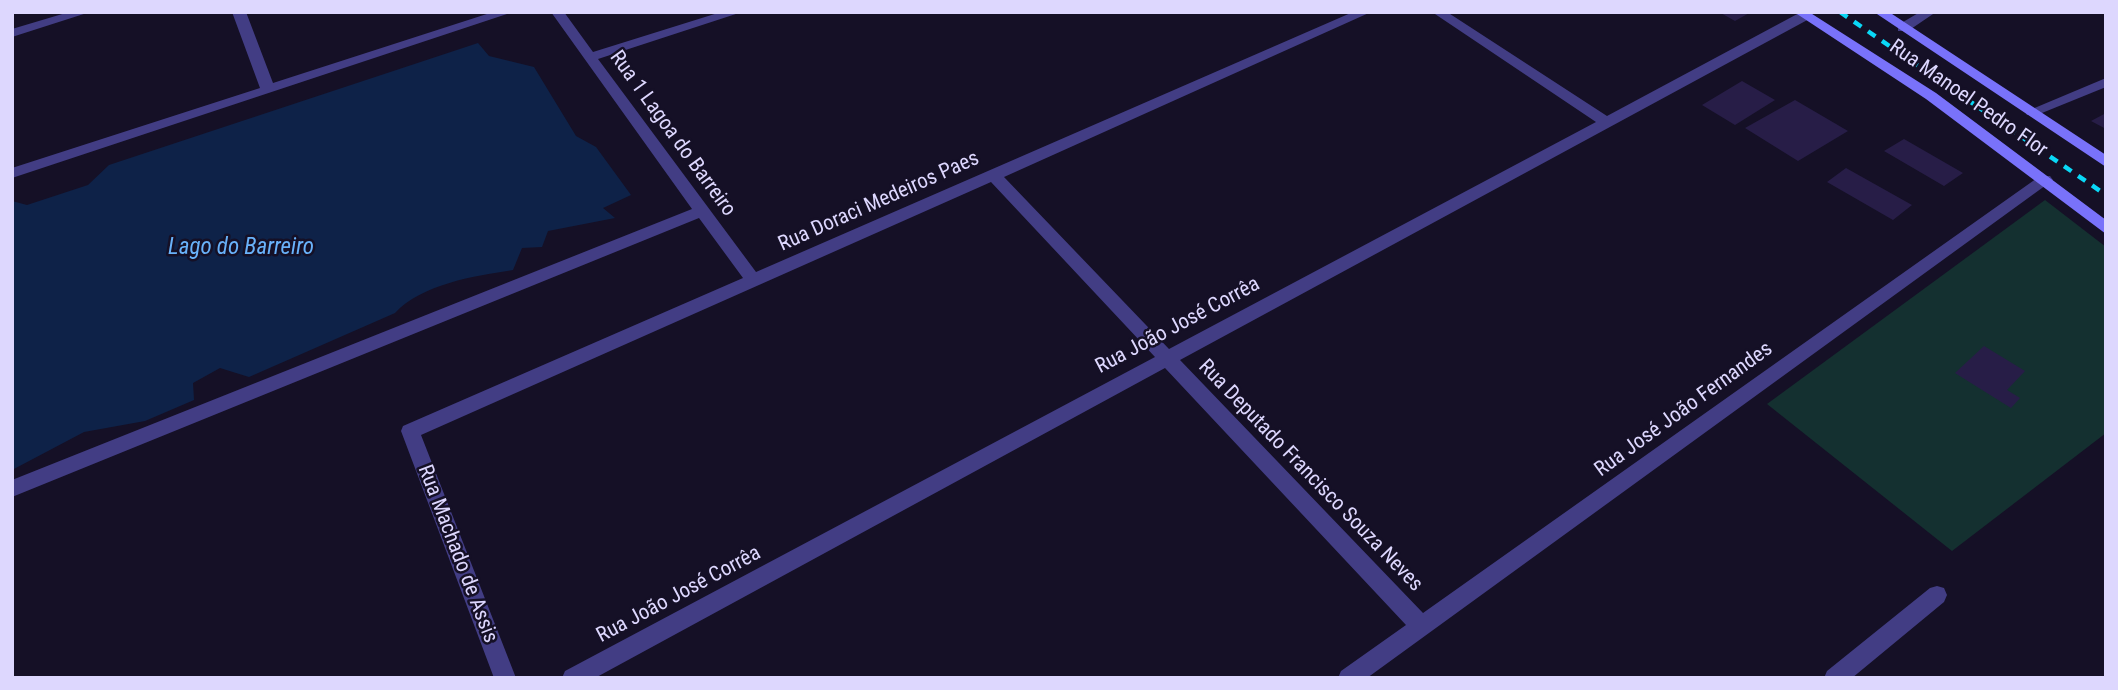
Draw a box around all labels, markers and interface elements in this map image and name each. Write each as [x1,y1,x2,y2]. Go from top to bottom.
street label: Rua Manoel Pedro Flor [1884,35,2052,163]
street label: Rua 1 Lagoa do Barreiro [603,46,741,222]
street label: Rua Doraci Medeiros Paes [775,146,983,258]
water label: Lago do Barreiro [168,234,314,262]
street label: Rua João José Corrêa [1092,272,1264,380]
street label: Rua José João Fernandes [1590,337,1778,483]
street label: Rua Deputado Francisco Souza Neves [1192,355,1428,597]
street label: Rua Machado de Assis [411,461,503,647]
street label: Rua João José Corrêa [593,541,765,649]

